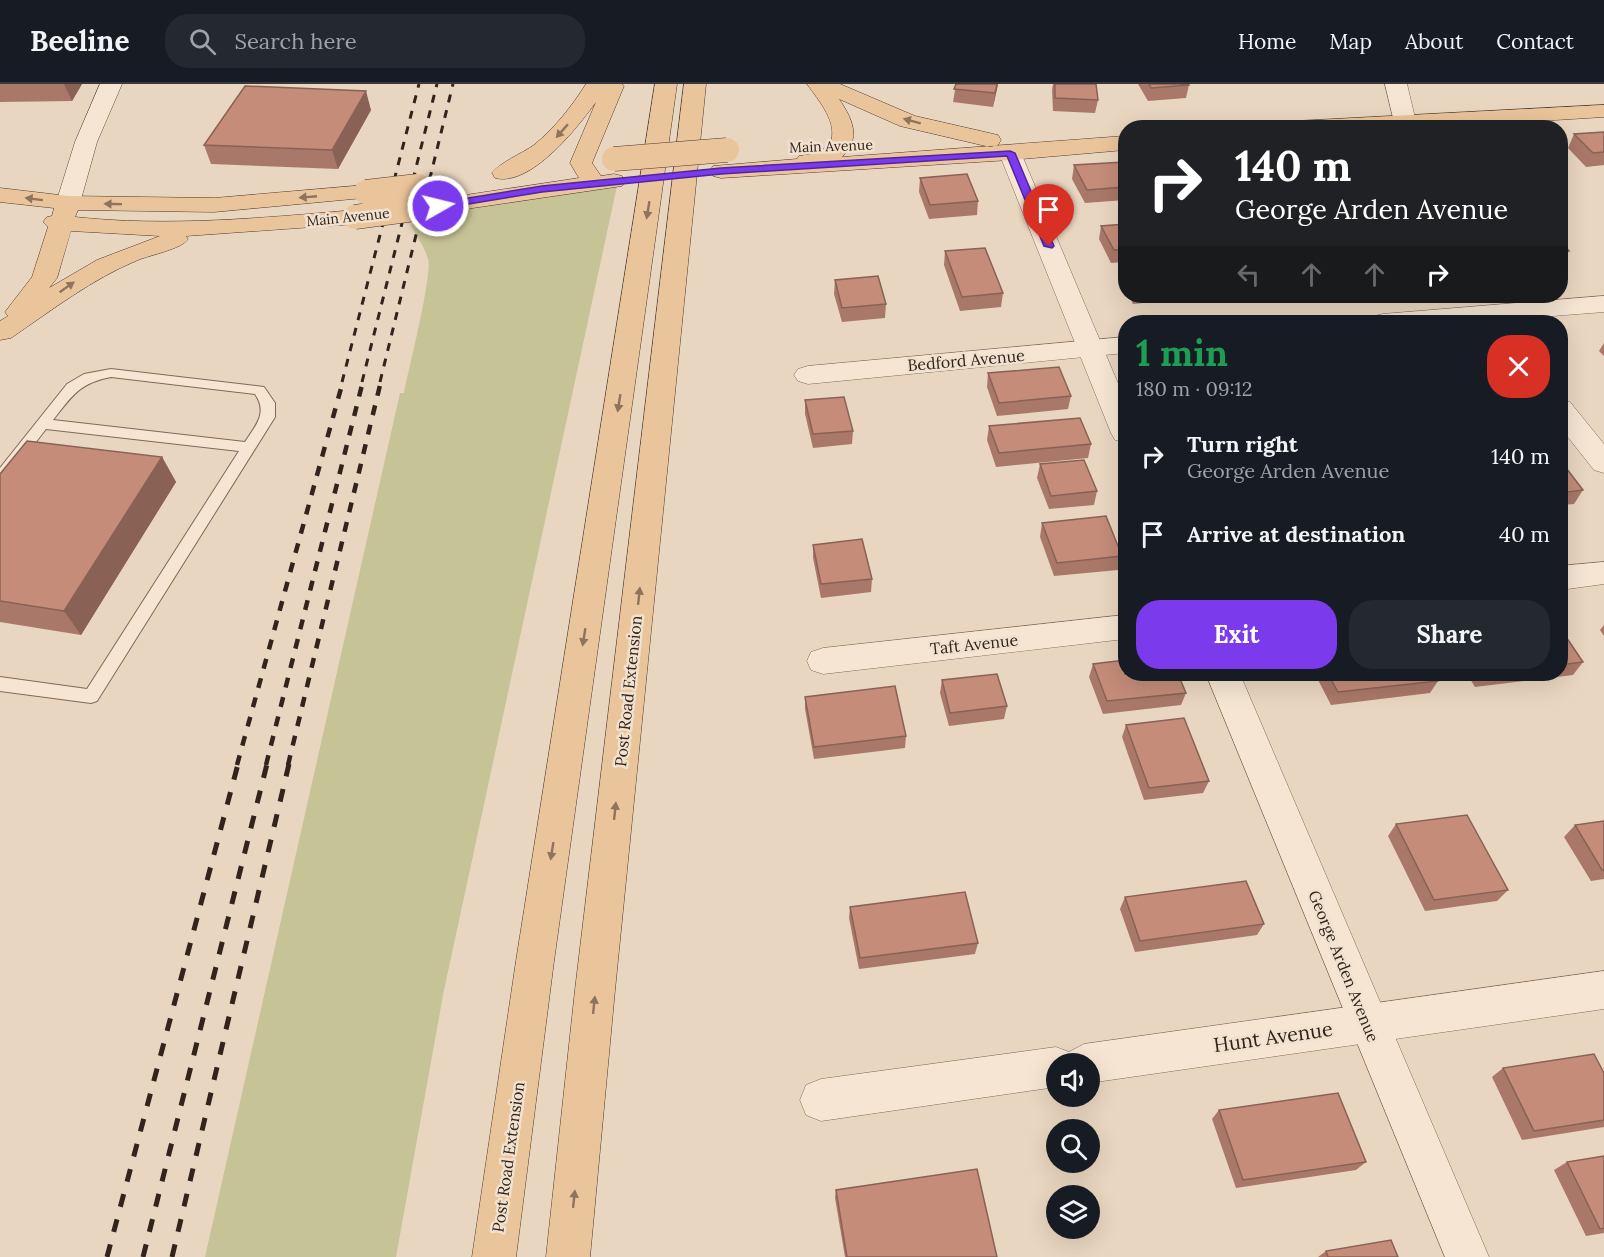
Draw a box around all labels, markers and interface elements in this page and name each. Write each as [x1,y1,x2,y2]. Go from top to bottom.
search box [165,14,585,68]
text: Beeline [30,23,129,59]
icon: search [186,25,219,58]
text: Search here [234,27,357,55]
text: Home [1238,28,1296,55]
text: Map [1329,28,1372,55]
text: About [1405,28,1463,55]
text: Contact [1496,28,1574,55]
one-way arrow [903,116,921,125]
one-way arrow [556,123,569,138]
street label: Main Avenue [789,136,874,156]
text: 140 m [1235,139,1351,193]
icon: right [1136,144,1214,222]
position arrow [406,174,470,238]
pin [1023,184,1074,246]
one-way arrow [298,192,317,202]
text: George Arden Avenue [1235,192,1508,226]
icon: arrive [1032,193,1065,226]
one-way arrow [25,194,44,204]
one-way arrow [103,199,122,209]
one-way arrow [644,201,653,220]
street label: Main Avenue [305,204,391,230]
icon: left [1232,258,1265,291]
icon: ahead [1295,258,1328,291]
icon: ahead [1358,258,1391,291]
icon: right [1421,258,1454,291]
one-way arrow [59,281,75,293]
text: 1 min [1136,330,1228,376]
button: close [1487,335,1550,398]
street label: Bedford Avenue [907,345,1026,375]
text: 180 m · 09:12 [1136,376,1253,401]
one-way arrow [615,394,624,413]
text: Turn right [1187,430,1298,458]
icon: right [1136,440,1169,473]
text: 140 m [1491,442,1550,470]
text: George Arden Avenue [1187,458,1389,483]
icon: arrive [1136,518,1169,551]
text: Arrive at destination [1187,520,1405,548]
text: 40 m [1499,520,1550,548]
one-way arrow [634,587,644,606]
button: Exit [1136,600,1337,669]
button: Share [1349,600,1550,669]
street label: Post Road Extension [610,614,646,768]
one-way arrow [579,628,588,647]
street label: Taft Avenue [929,629,1019,659]
one-way arrow [610,801,620,820]
one-way arrow [547,842,556,861]
street label: George Arden Avenue [1304,887,1384,1045]
one-way arrow [589,995,599,1014]
street label: Hunt Avenue [1212,1016,1334,1057]
map controls [1046,1053,1100,1239]
button: sound [1046,1053,1100,1107]
street label: Post Road Extension [488,1080,529,1234]
button: search [1046,1119,1100,1173]
button: layers [1046,1185,1100,1239]
one-way arrow [569,1189,579,1208]

